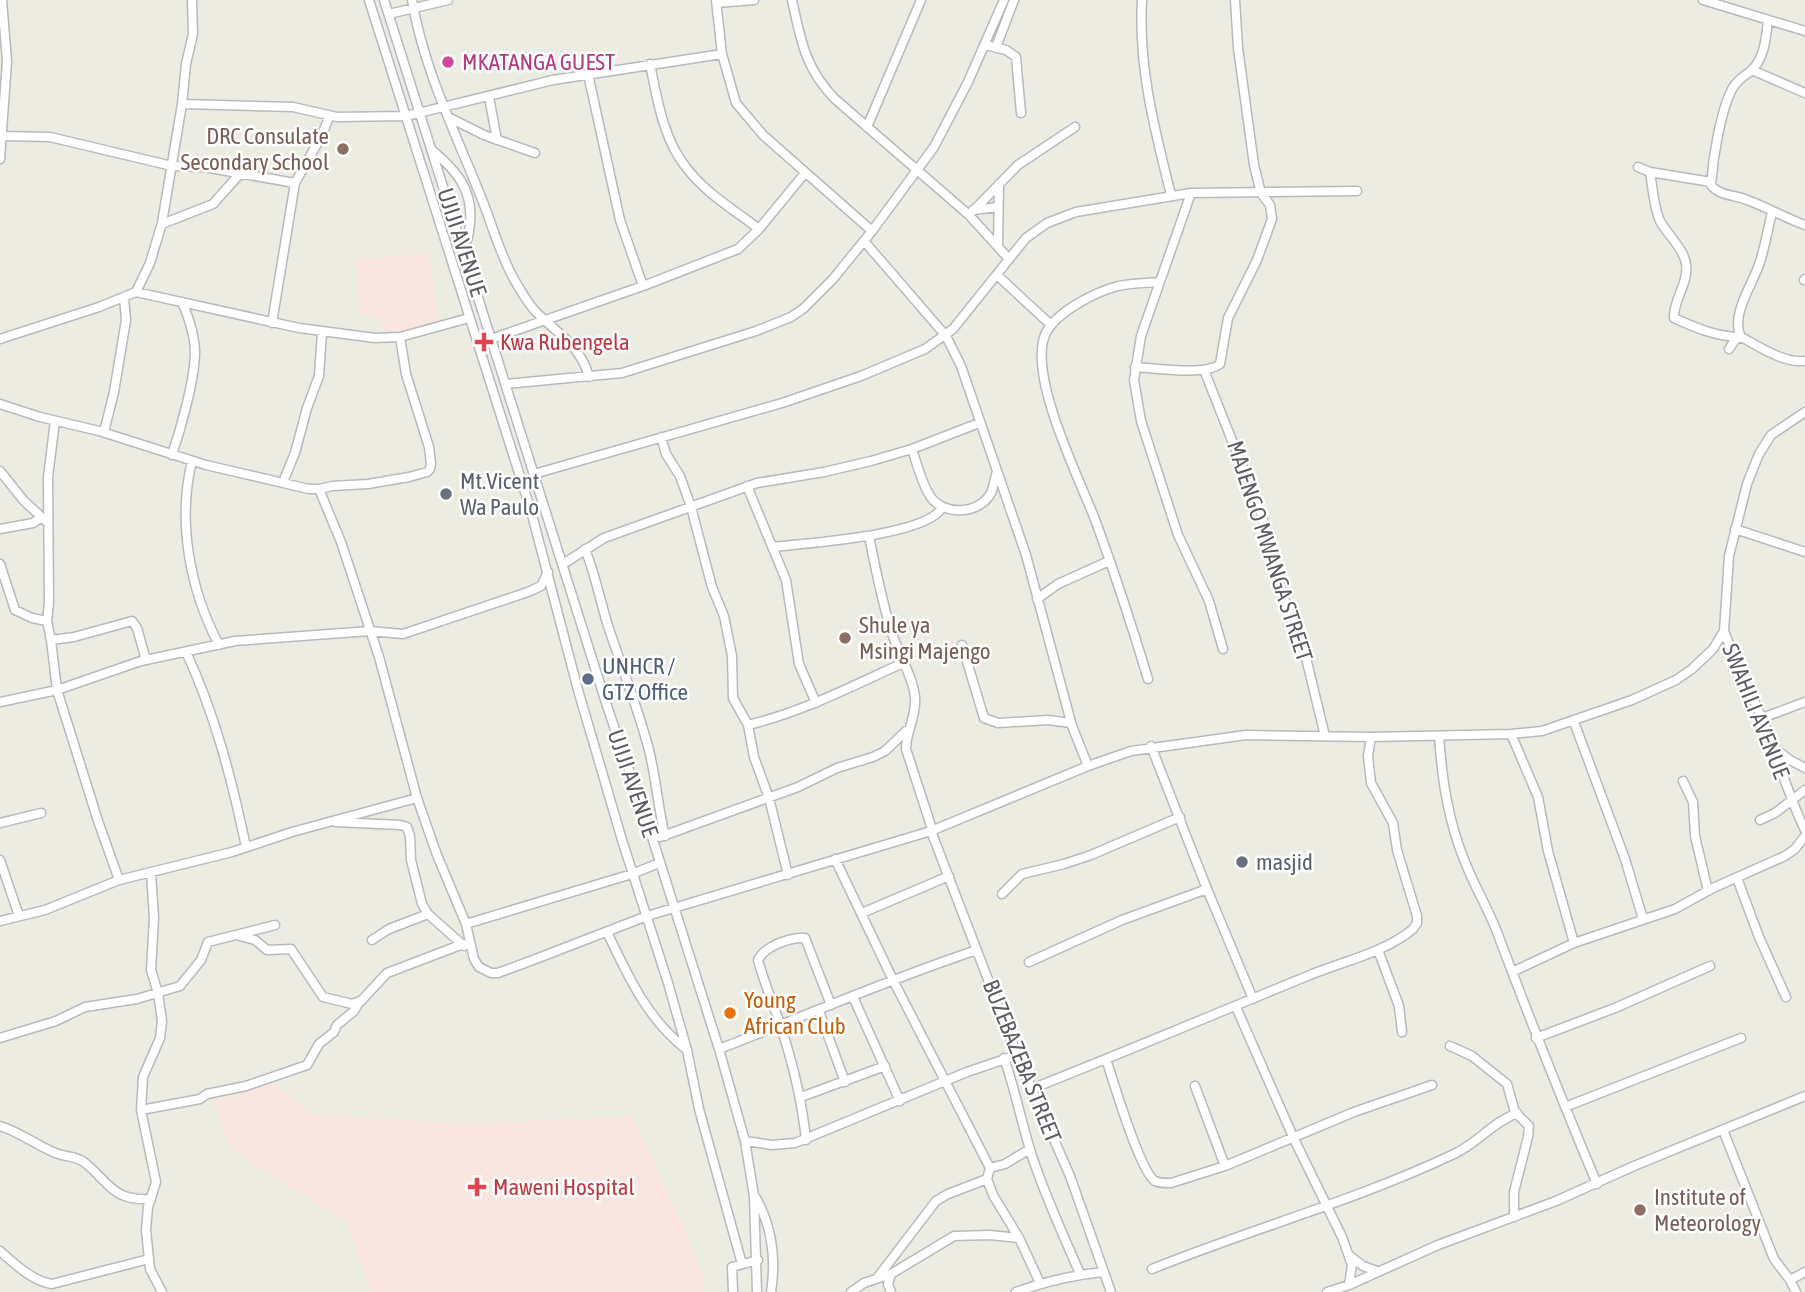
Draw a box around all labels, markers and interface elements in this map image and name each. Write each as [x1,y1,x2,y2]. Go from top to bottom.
place label: MKATANGA GUEST [462,49,615,75]
marker: MKATANGA GUEST [440,54,456,70]
place label: DRC Consulate Secondary School [180,123,329,175]
marker: DRC Consulate Secondary School [335,141,351,157]
street label: UJIJI AVENUE [432,185,492,299]
place label: Kwa Rubengela [500,329,630,355]
marker: Kwa Rubengela [474,332,494,352]
street label: MAJENGO MWANGA STREET [1222,438,1318,664]
place label: Mt.Vicent Wa Paulo [460,468,539,520]
marker: Mt.Vicent Wa Paulo [438,486,454,502]
place label: Shule ya Msingi Majengo [859,612,991,664]
marker: Shule ya Msingi Majengo [837,630,853,646]
street label: SWAHILI AVENUE [1717,640,1795,782]
place label: UNHCR / GTZ Office [602,653,688,705]
marker: UNHCR / GTZ Office [580,671,596,687]
street label: UJIJI AVENUE [602,726,664,840]
place label: masjid [1256,849,1313,875]
marker: masjid [1234,854,1250,870]
street label: BUZEBAZEBA STREET [978,976,1066,1146]
place label: Young African Club [744,987,846,1039]
marker: Young African Club [722,1005,738,1021]
place label: Maweni Hospital [493,1174,635,1200]
marker: Maweni Hospital [467,1177,487,1197]
place label: Institute of Meteorology [1654,1184,1761,1236]
marker: Institute of Meteorology [1632,1202,1648,1218]

